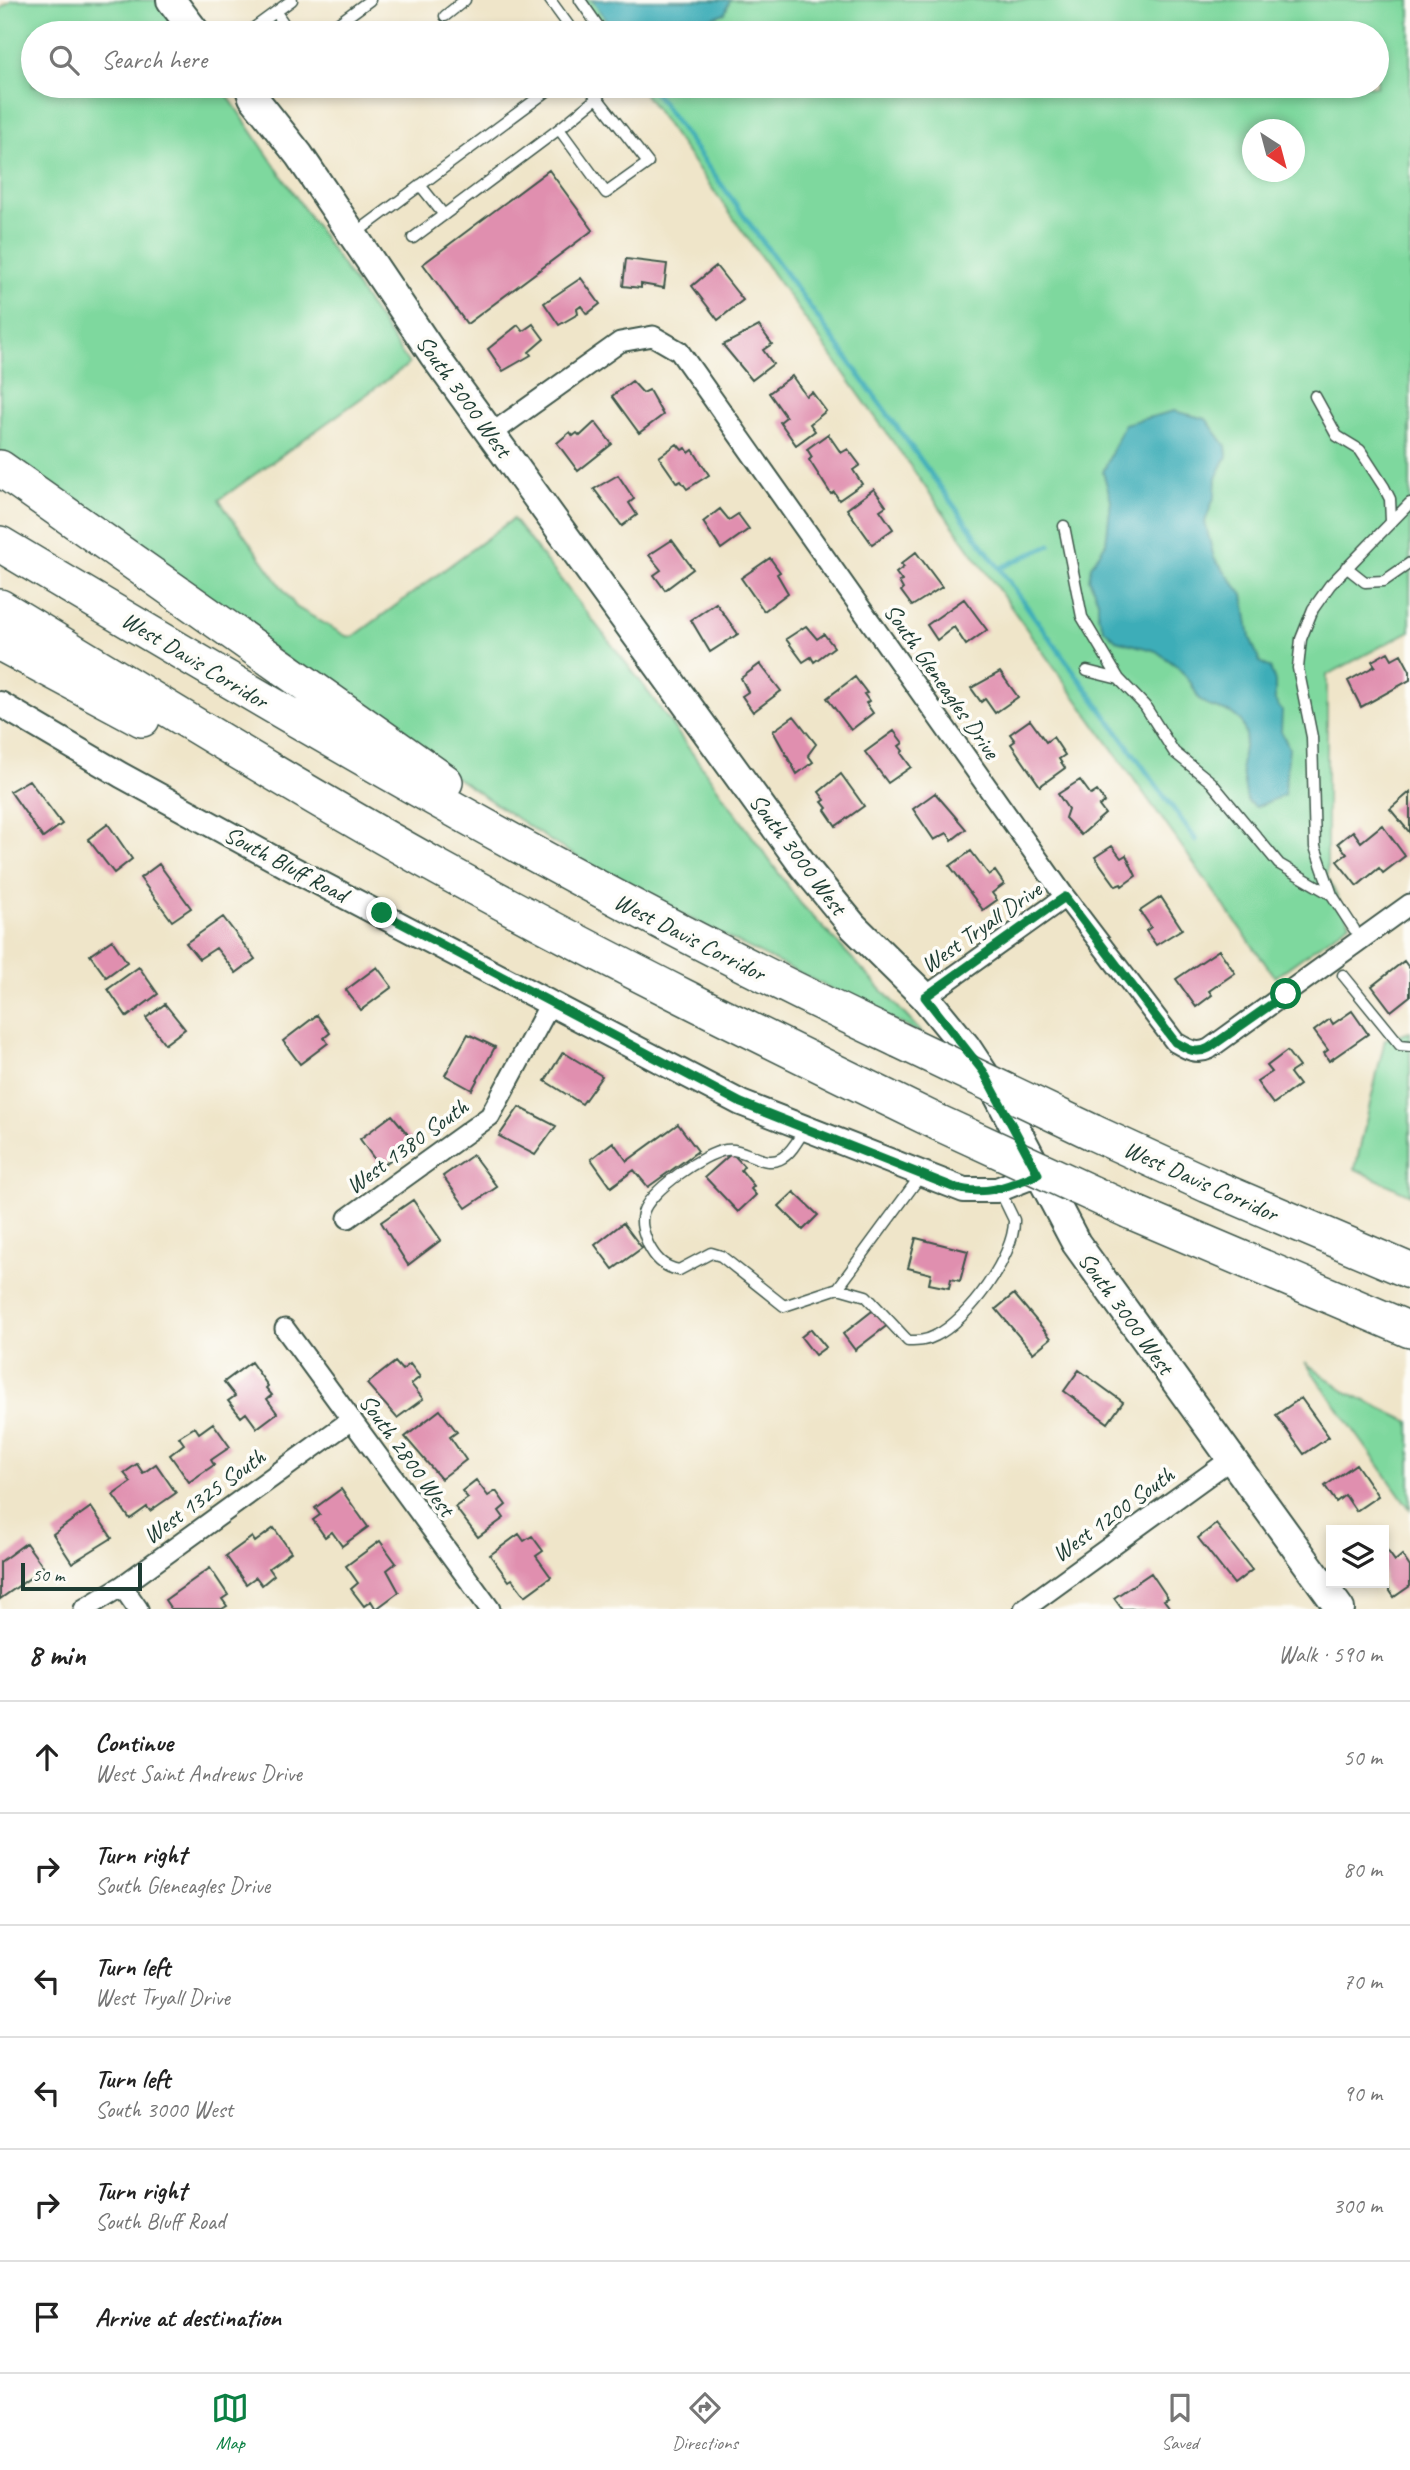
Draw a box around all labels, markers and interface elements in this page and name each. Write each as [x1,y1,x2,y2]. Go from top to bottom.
search box [21,21,1389,98]
icon: search [45,41,83,79]
text: Search here [101,43,207,76]
north arrow [1242,119,1305,182]
street label: South 3000 West [410,329,520,465]
street label: South Gleneagles Drive [877,598,1008,766]
street label: West Davis Corridor [116,605,276,717]
street label: South 3000 West [743,788,855,922]
street label: South Bluff Road [219,819,356,911]
street label: West Tryall Drive [915,873,1049,980]
street label: West Davis Corridor [609,886,773,989]
route end [366,897,397,928]
route start [1270,978,1301,1009]
street label: West 1380 South [340,1091,475,1200]
street label: West Davis Corridor [1119,1134,1285,1229]
street label: South 3000 West [1072,1246,1182,1382]
street label: South 2800 West [353,1388,463,1524]
street label: West 1325 South [137,1441,272,1550]
street label: West 1200 South [1046,1459,1181,1568]
map controls [1326,1525,1389,1588]
button: layers [1326,1525,1389,1588]
scale bar [21,1560,142,1592]
text: 50 m [32,1563,64,1587]
text: 8 min [28,1636,85,1674]
text: Walk · 590 m [1278,1640,1382,1669]
text: Continue [95,1726,173,1759]
icon: ahead [28,1738,66,1776]
text: 50 m [1343,1743,1382,1772]
text: West Saint Andrews Drive [95,1759,302,1788]
text: Turn right [95,1838,186,1871]
icon: right [28,1850,66,1888]
text: 80 m [1343,1855,1382,1884]
text: South Gleneagles Drive [95,1871,270,1900]
text: Turn left [95,1950,170,1983]
icon: left [28,1962,66,2000]
text: 70 m [1343,1967,1382,1996]
text: West Tryall Drive [95,1983,230,2012]
text: Turn left [95,2062,170,2095]
icon: left [28,2074,66,2112]
text: 90 m [1343,2079,1382,2108]
text: South 3000 West [95,2095,233,2124]
text: Turn right [95,2174,186,2207]
icon: right [28,2186,66,2224]
text: 300 m [1333,2191,1382,2220]
text: South Bluff Road [95,2207,225,2236]
icon: arrive [28,2298,66,2336]
text: Arrive at destination [95,2301,281,2334]
tab: Map [211,2389,249,2455]
tab: Directions [672,2389,738,2455]
tab: Saved [1161,2389,1199,2455]

